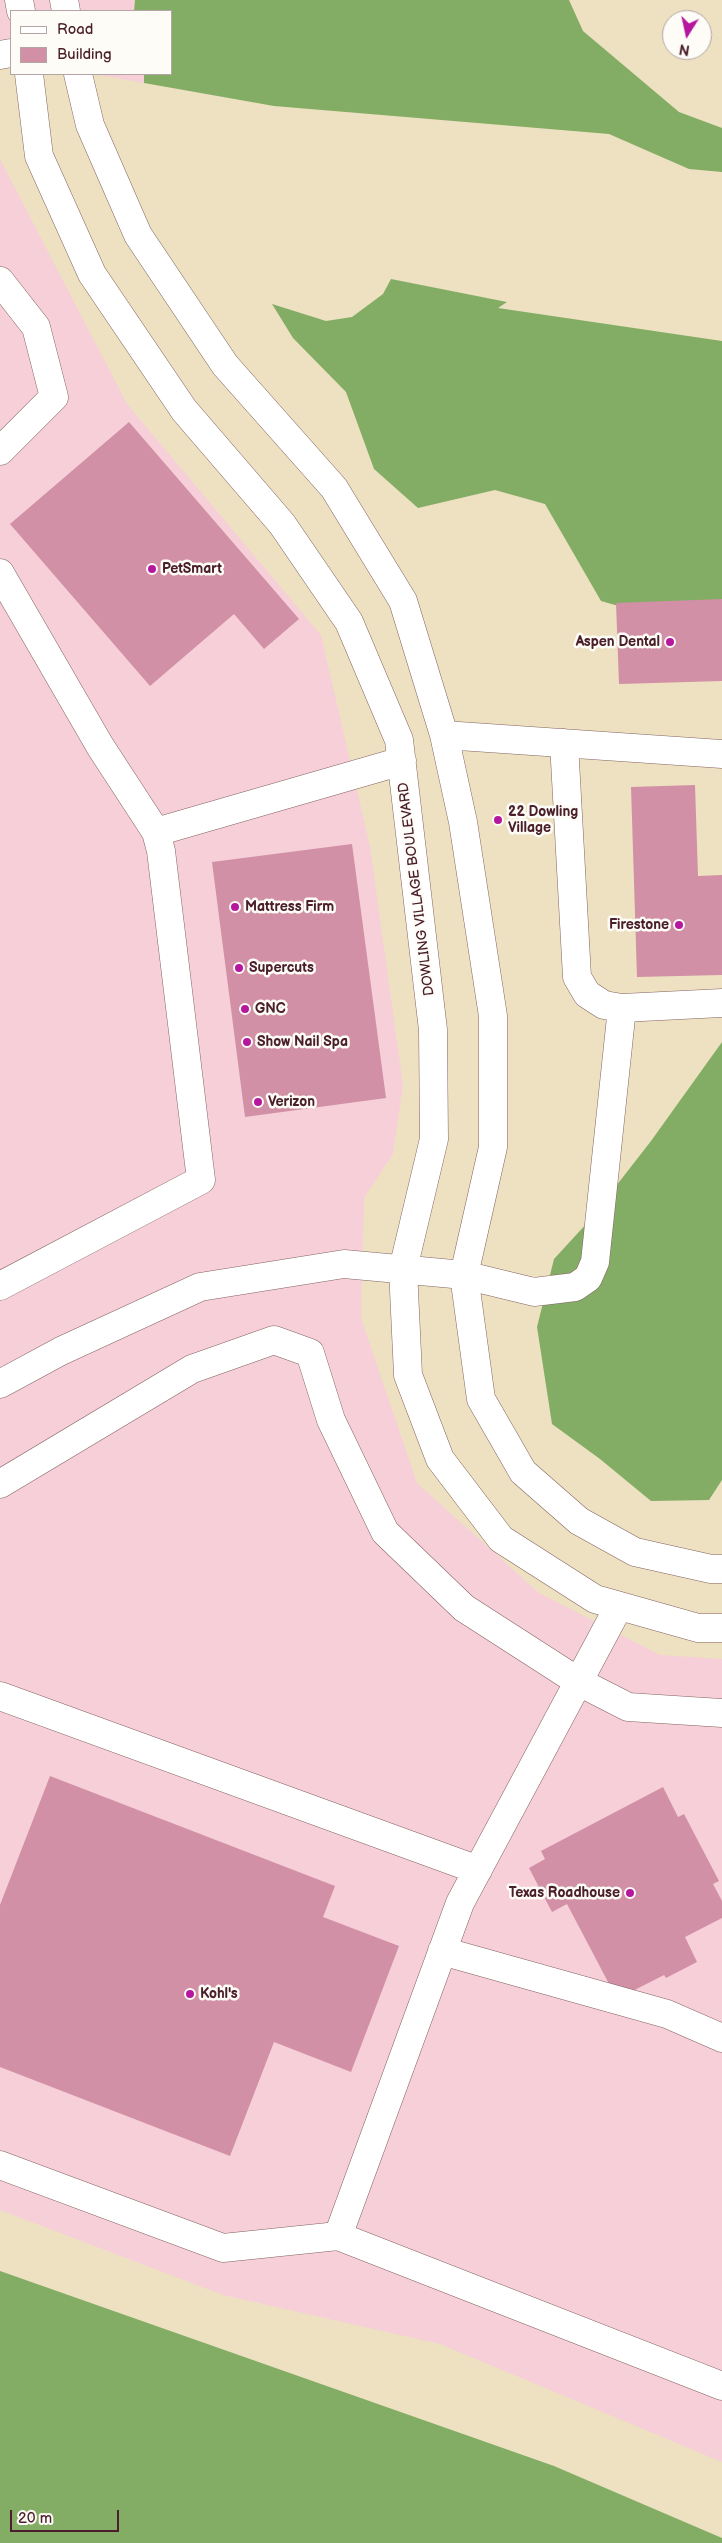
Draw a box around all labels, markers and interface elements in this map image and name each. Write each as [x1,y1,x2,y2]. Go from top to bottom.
legend [10,10,172,75]
north arrow [662,10,712,60]
text: Road [57,20,93,39]
text: N [678,40,691,59]
text: Building [57,45,112,64]
place label: PetSmart [162,561,222,577]
marker: PetSmart [146,563,158,575]
place label: Aspen Dental [576,634,660,650]
marker: Aspen Dental [664,636,676,648]
street label: DOWLING VILLAGE BOULEVARD [396,781,438,997]
place label: 22 Dowling Village [508,804,578,836]
marker: 22 Dowling Village [492,814,504,826]
place label: Mattress Firm [245,899,334,915]
marker: Mattress Firm [229,901,241,913]
place label: Firestone [609,917,669,933]
marker: Firestone [673,919,685,931]
place label: Supercuts [249,960,314,976]
marker: Supercuts [233,962,245,974]
place label: GNC [255,1001,286,1017]
marker: GNC [239,1003,251,1015]
place label: Show Nail Spa [257,1034,348,1050]
marker: Show Nail Spa [241,1036,253,1048]
place label: Verizon [268,1094,315,1110]
marker: Verizon [252,1096,264,1108]
place label: Texas Roadhouse [509,1885,620,1901]
marker: Texas Roadhouse [624,1887,636,1899]
place label: Kohl's [200,1986,238,2002]
marker: Kohl's [184,1988,196,2000]
scale bar [12,2500,121,2532]
text: 20 m [18,2509,52,2528]

